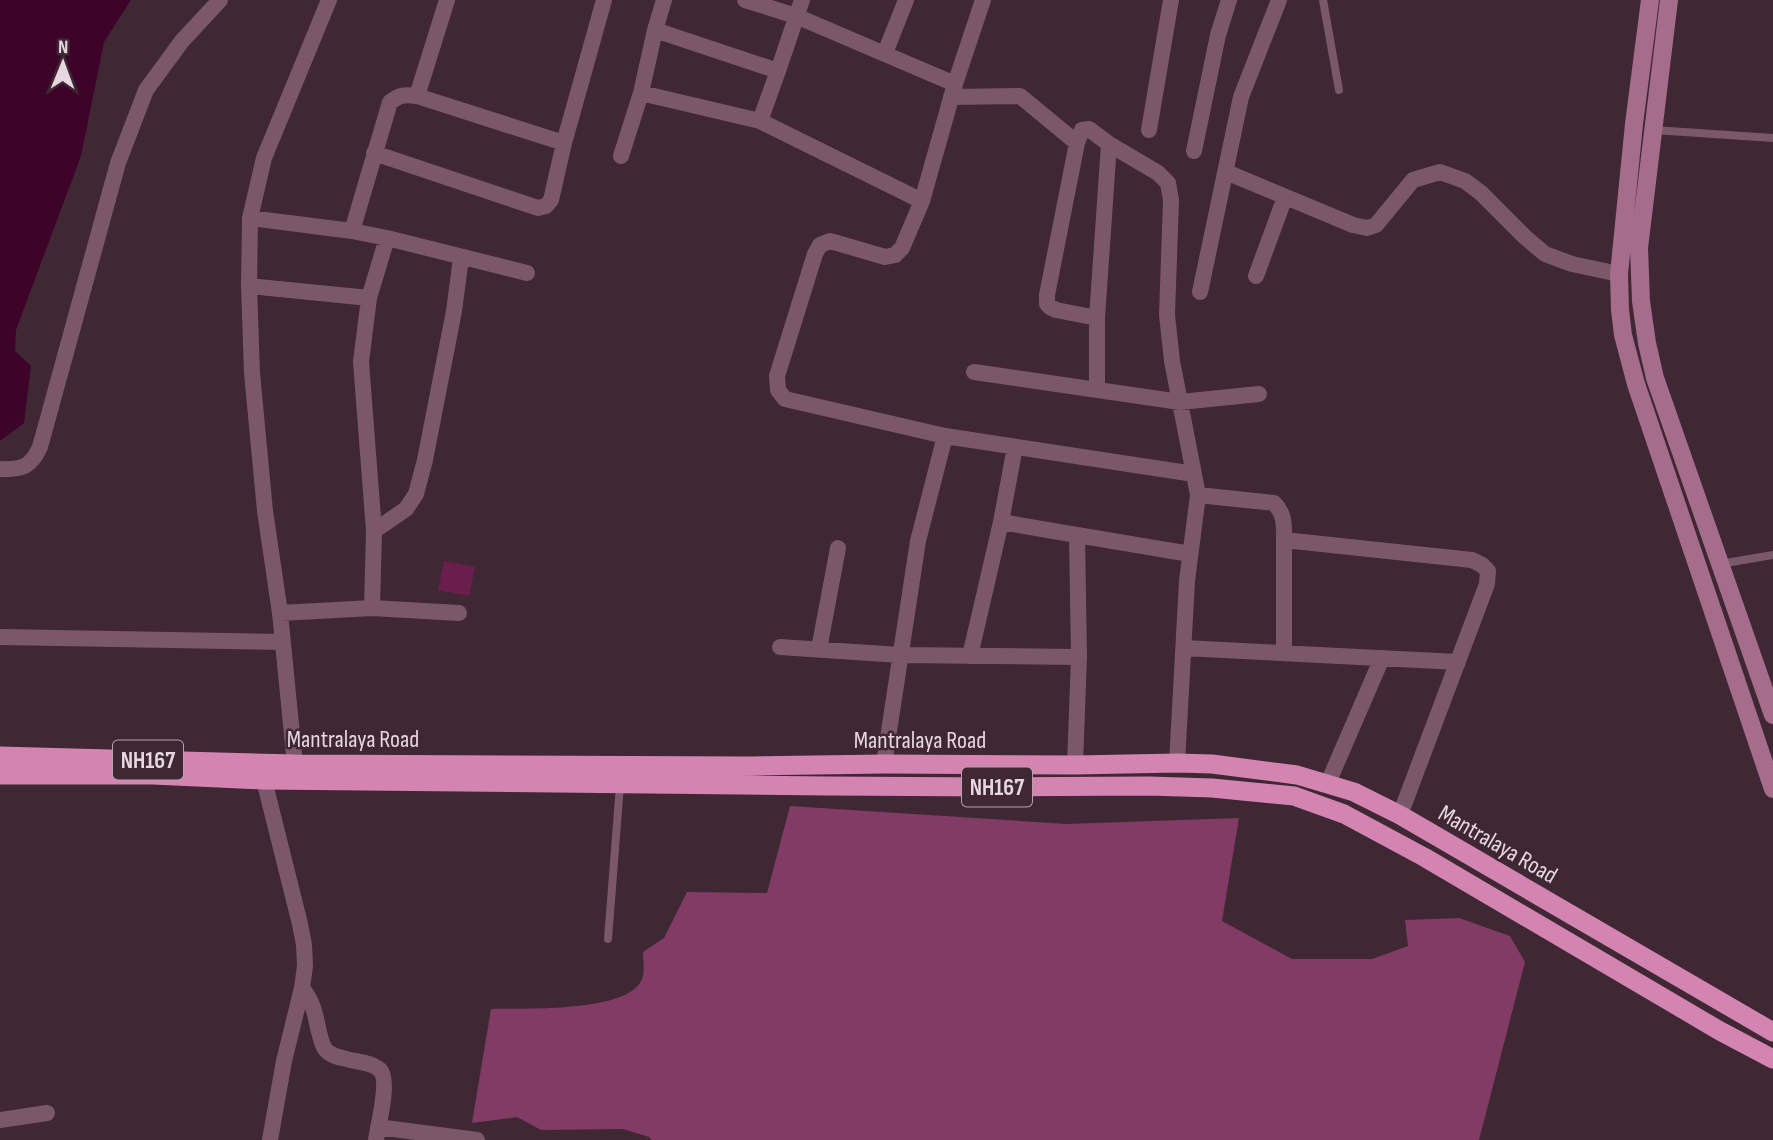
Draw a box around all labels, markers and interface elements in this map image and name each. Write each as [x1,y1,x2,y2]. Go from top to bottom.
north arrow [28,28,98,98]
text: N [58,36,69,59]
street label: Mantralaya Road [287,725,419,754]
street label: Mantralaya Road [854,726,986,755]
road number: NH167 [113,740,183,780]
road number: NH167 [962,768,1032,806]
street label: Mantralaya Road [1433,799,1562,890]

